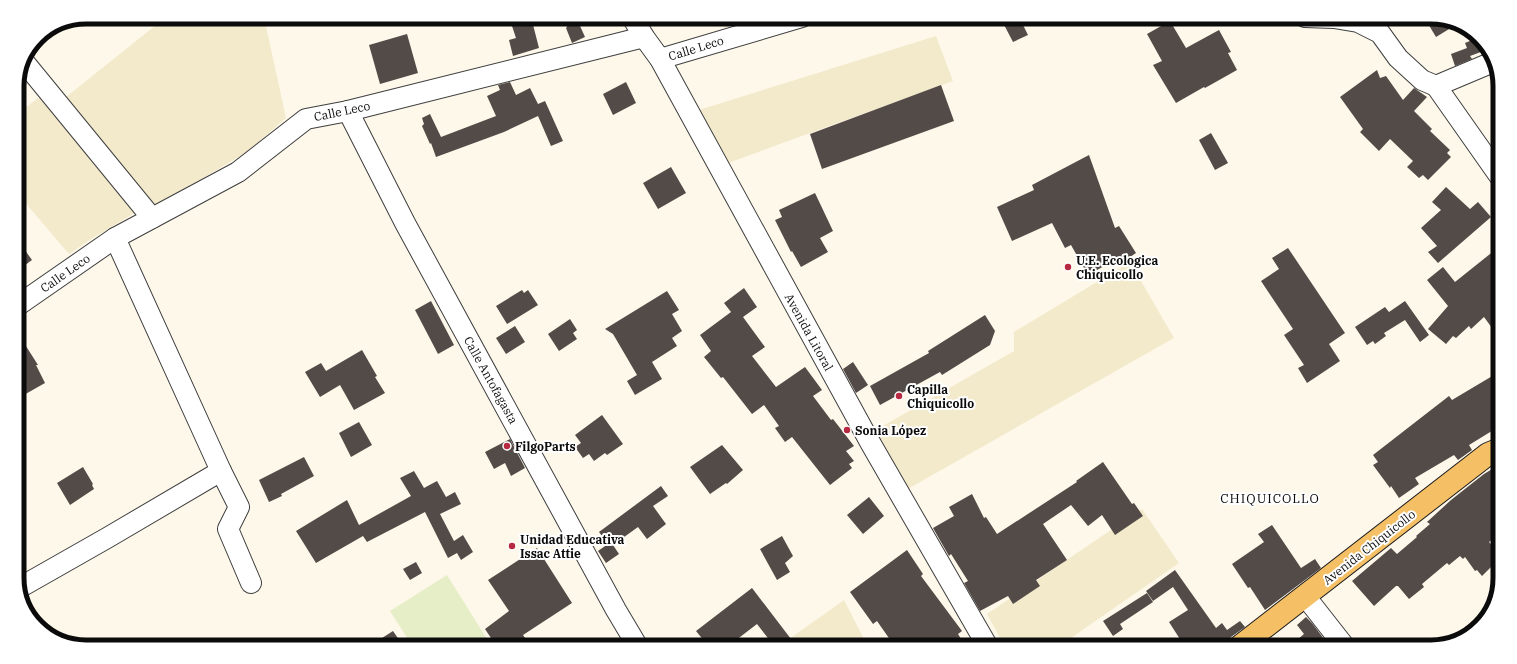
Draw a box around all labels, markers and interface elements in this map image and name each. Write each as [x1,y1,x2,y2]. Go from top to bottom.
street label: Calle Leco [667,32,726,64]
street label: Calle Leco [313,98,372,124]
street label: Calle Leco [37,250,93,296]
place label: U.E. Ecologica Chiquicollo [1076,253,1158,282]
marker: U.E. Ecologica Chiquicollo [1063,262,1073,272]
street label: Avenida Litoral [782,291,837,374]
street label: Calle Antofagasta [461,334,521,427]
place label: Capilla Chiquicollo [907,382,974,411]
marker: Capilla Chiquicollo [894,391,904,401]
place label: Sonia López [855,423,926,438]
marker: Sonia López [842,425,852,435]
place label: FilgoParts [515,439,576,454]
marker: FilgoParts [502,441,512,451]
district label: CHIQUICOLLO [1220,490,1320,507]
street label: Avenida Chiquicollo [1320,506,1418,588]
place label: Unidad Educativa Issac Attie [520,532,625,561]
marker: Unidad Educativa Issac Attie [507,541,517,551]

